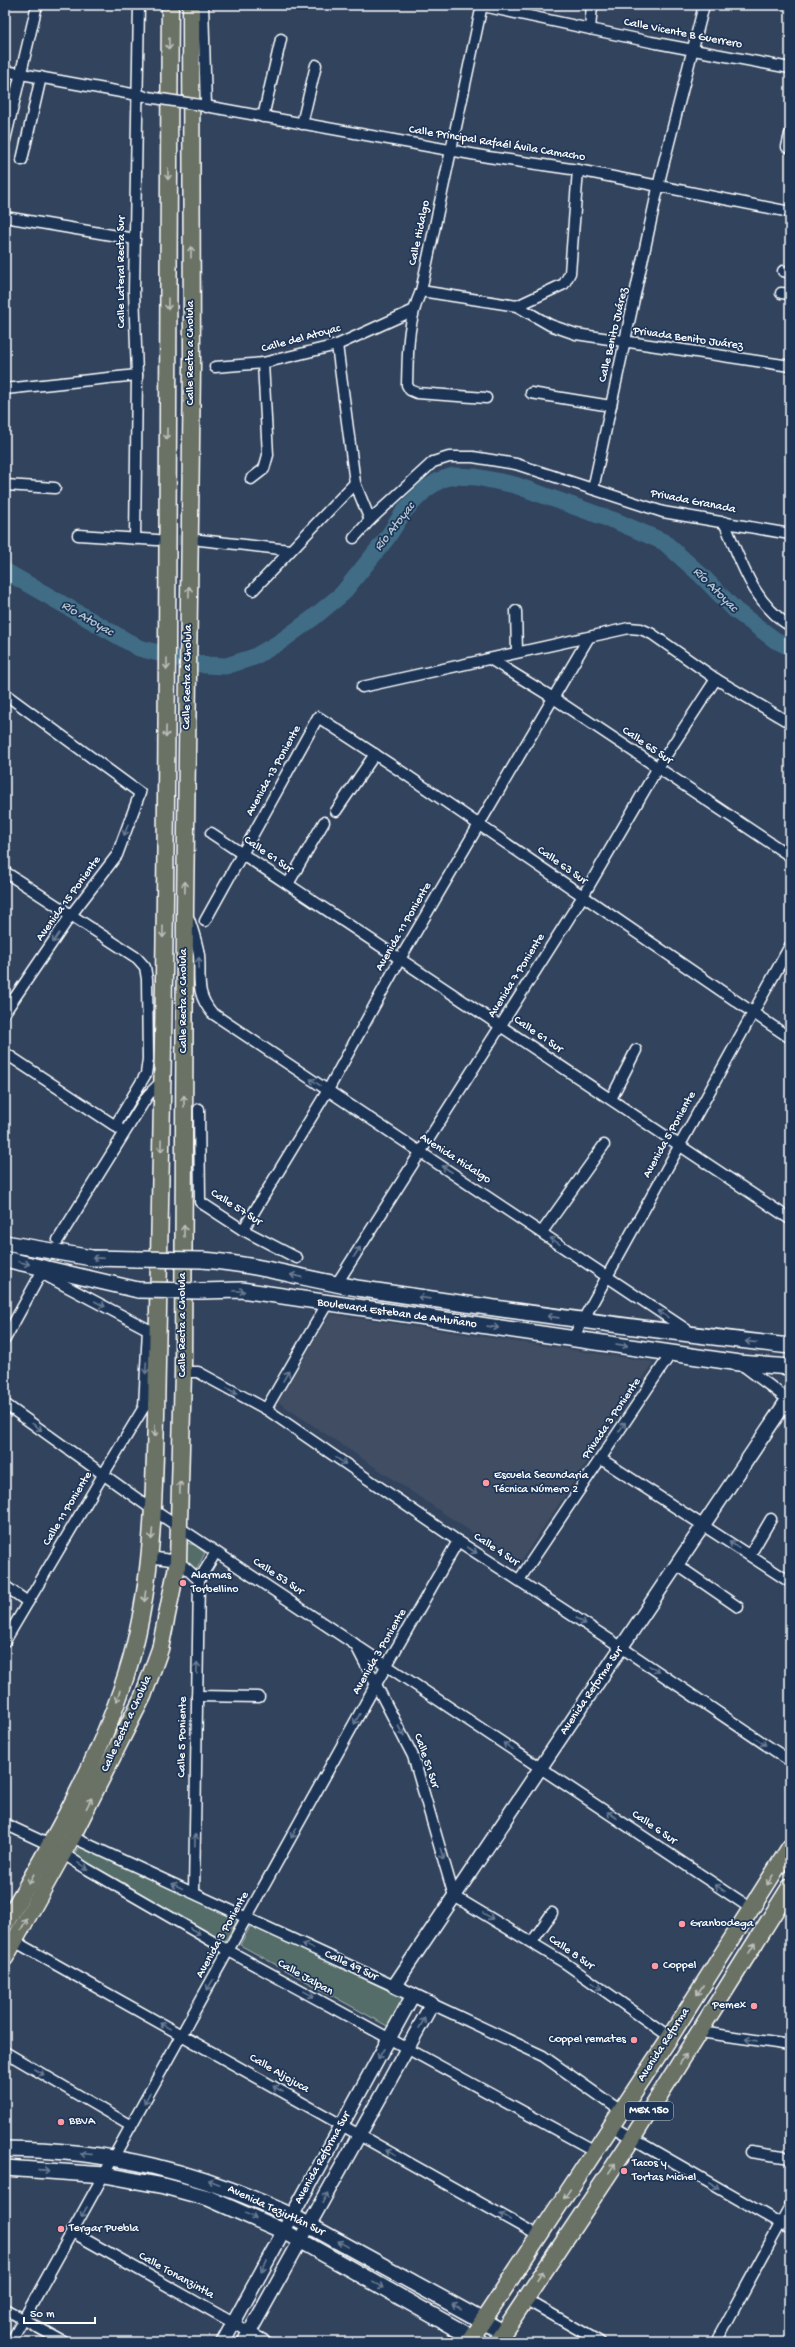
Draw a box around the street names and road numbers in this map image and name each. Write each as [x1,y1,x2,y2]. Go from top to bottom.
street label: Calle Vicente B Guerrero [623,16,743,52]
street label: Calle Principal Rafaél Ávila Camacho [408,123,586,165]
street label: Calle Hidalgo [406,199,434,267]
street label: Calle Lateral Recta Sur [115,214,129,328]
street label: Calle Benito Juárez [596,286,632,384]
street label: Calle Recta a Cholula [184,300,198,405]
street label: Calle del Atoyac [260,322,343,356]
street label: Privada Benito Juárez [631,324,745,354]
street label: Privada Granada [648,487,737,517]
street label: Calle Recta a Cholula [180,624,196,729]
street label: Avenida 13 Poniente [243,723,305,819]
street label: Calle 65 Sur [619,724,676,769]
street label: Calle 61 Sur [241,833,297,878]
street label: Calle 63 Sur [534,844,591,889]
street label: Avenida 15 Poniente [33,853,105,944]
street label: Avenida 11 Poniente [373,879,435,974]
street label: Avenida 7 Poniente [485,931,549,1021]
street label: Calle Recta a Cholula [177,948,191,1053]
street label: Calle 61 Sur [511,1013,567,1058]
street label: Avenida 5 Poniente [640,1089,700,1181]
street label: Avenida Hidalgo [417,1131,493,1187]
street label: Calle 57 Sur [208,1187,266,1230]
street label: Calle Recta a Cholula [176,1272,190,1377]
street label: Boulevard Esteban de Antuñano [315,1296,478,1332]
street label: Privada 3 Poniente [579,1375,645,1463]
street label: Calle 11 Poniente [40,1469,96,1549]
street label: Calle 4 Sur [471,1530,523,1571]
street label: Calle 53 Sur [250,1555,308,1600]
street label: Avenida 3 Poniente [350,1606,411,1697]
street label: Avenida Reforma Sur [557,1643,628,1738]
street label: Calle Recta a Cholula [99,1673,156,1774]
street label: Calle 5 Poniente [175,1696,191,1778]
street label: Calle 51 Sur [410,1732,442,1792]
street label: Calle 6 Sur [629,1808,681,1849]
street label: Avenida 3 Poniente [193,1889,253,1981]
street label: Calle 8 Sur [545,1933,598,1974]
street label: Calle 49 Sur [322,1948,382,1985]
street label: Calle Jalpan [275,1957,336,1999]
street label: Avenida Reforma [635,2005,693,2085]
street label: Calle Aljojuca [247,2051,312,2097]
road number: MEX 150 [625,2102,673,2120]
street label: Avenida Reforma Sur [292,2108,355,2207]
street label: Avenida Teziutlán Sur [225,2182,329,2240]
street label: Calle Tonanzintla [136,2249,217,2303]

